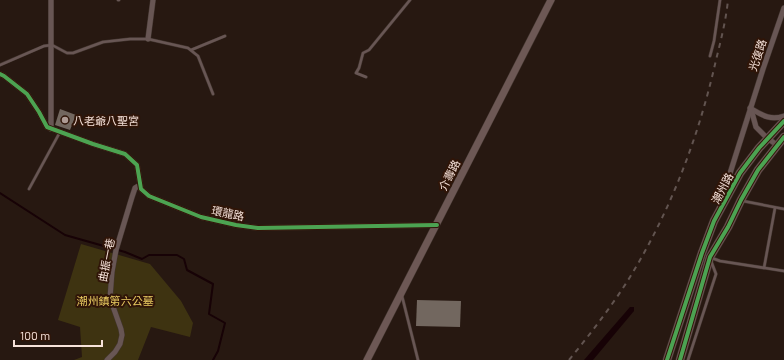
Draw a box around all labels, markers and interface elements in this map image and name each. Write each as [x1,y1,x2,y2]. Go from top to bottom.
street label: 光復路 [745,37,769,73]
place label: 八老爺八聖宮 [73,114,139,127]
marker: 八老爺八聖宮 [60,115,70,125]
street label: 介壽路 [436,157,462,193]
street label: 潮州路 [709,170,735,206]
street label: 環龍路 [211,203,245,223]
street label: 曲振一巷 [95,237,117,283]
park label: 潮州鎮第六公墓 [77,294,154,307]
scale bar [14,322,102,348]
text: 100 m [20,328,50,342]

